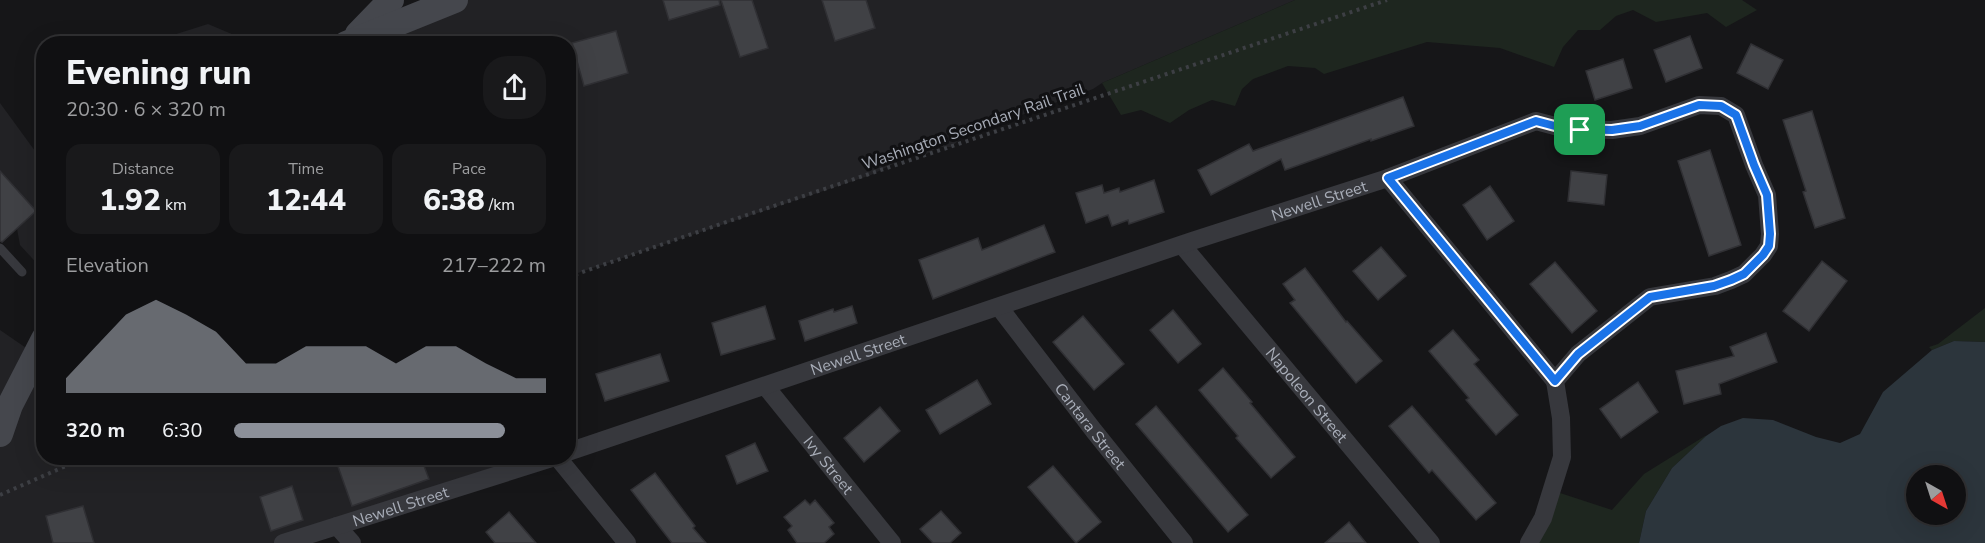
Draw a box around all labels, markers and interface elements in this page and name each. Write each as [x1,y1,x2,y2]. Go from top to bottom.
text: Evening run [66,51,251,96]
button: share [483,56,546,119]
street label: Washington Secondary Rail Trail [859,78,1088,176]
text: 20:30 · 6 × 320 m [66,96,226,123]
pin [1554,104,1605,155]
icon: arrive [1563,113,1596,146]
text: Distance [112,158,174,180]
text: Time [288,158,324,180]
text: Pace [452,158,486,180]
street label: Newell Street [1268,175,1370,227]
text: 1.92 [99,180,161,221]
text: 12:44 [266,180,346,221]
text: 6:38 [423,180,485,221]
text: km [161,194,187,216]
text: /km [485,194,515,216]
text: Elevation [66,252,149,279]
text: 217–222 m [442,252,546,279]
street label: Newell Street [808,328,909,381]
street label: Napoleon Street [1260,343,1353,448]
street label: Cantara Street [1049,379,1131,475]
text: 320 m [66,417,125,444]
text: 6:30 [162,417,203,444]
street label: Ivy Street [798,432,858,499]
north arrow [1906,465,1966,525]
map controls [1906,465,1966,525]
street label: Newell Street [350,481,452,532]

